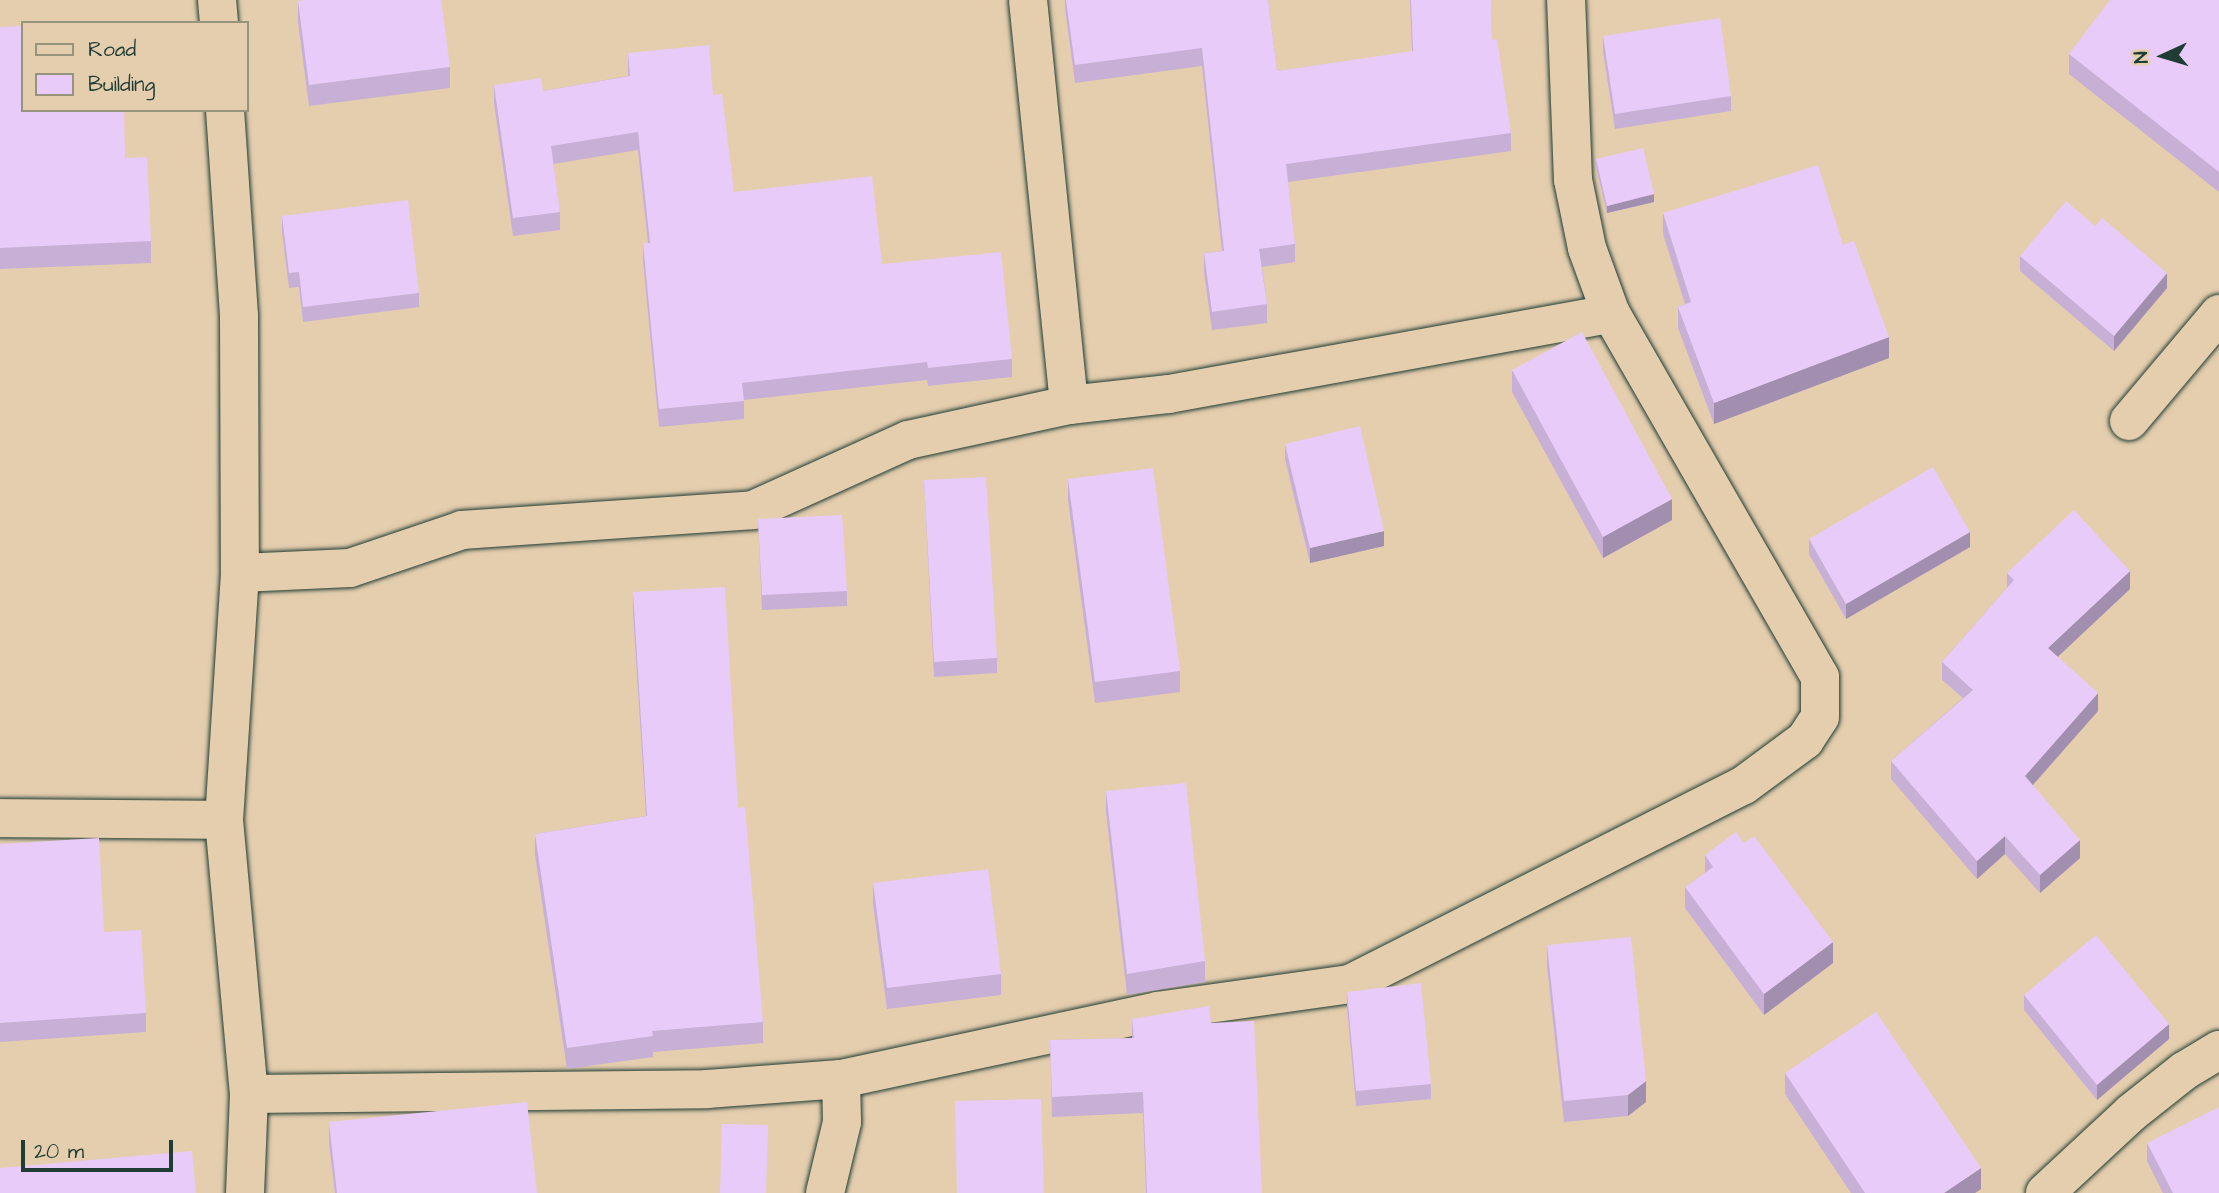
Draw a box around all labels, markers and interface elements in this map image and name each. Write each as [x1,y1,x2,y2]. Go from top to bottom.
legend [21,21,248,112]
north arrow [2128,21,2198,91]
text: Road [88,35,136,64]
text: N [2128,51,2155,64]
text: Building [88,70,155,99]
scale bar [24,1126,177,1170]
text: 20 m [34,1137,84,1166]

